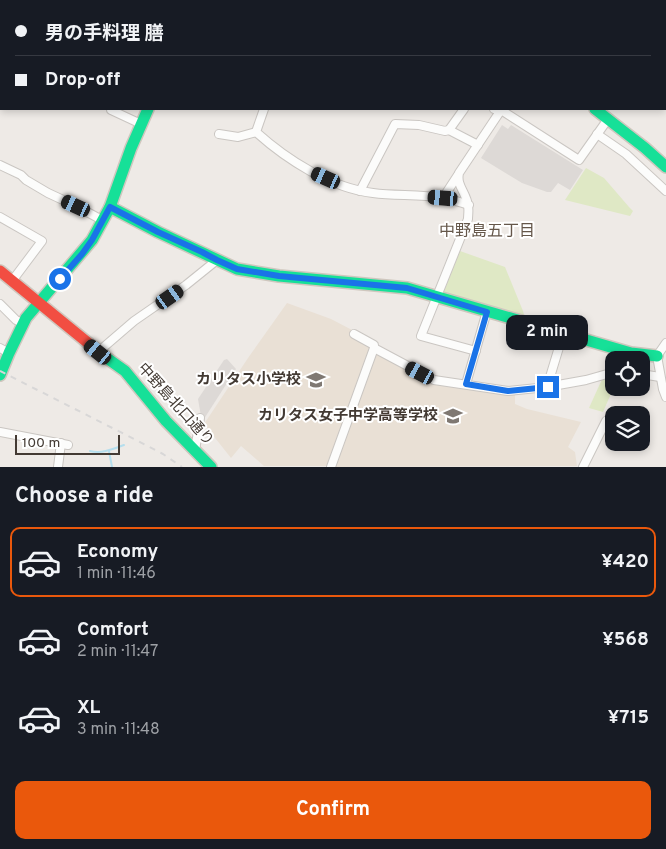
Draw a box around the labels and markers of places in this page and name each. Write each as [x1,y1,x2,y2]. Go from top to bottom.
school or university icon: カリタス小学校 [305,369,327,391]
place label: カリタス小学校 [196,371,301,390]
school or university icon: カリタス女子中学高等学校 [442,405,464,427]
place label: カリタス女子中学高等学校 [258,407,438,426]

